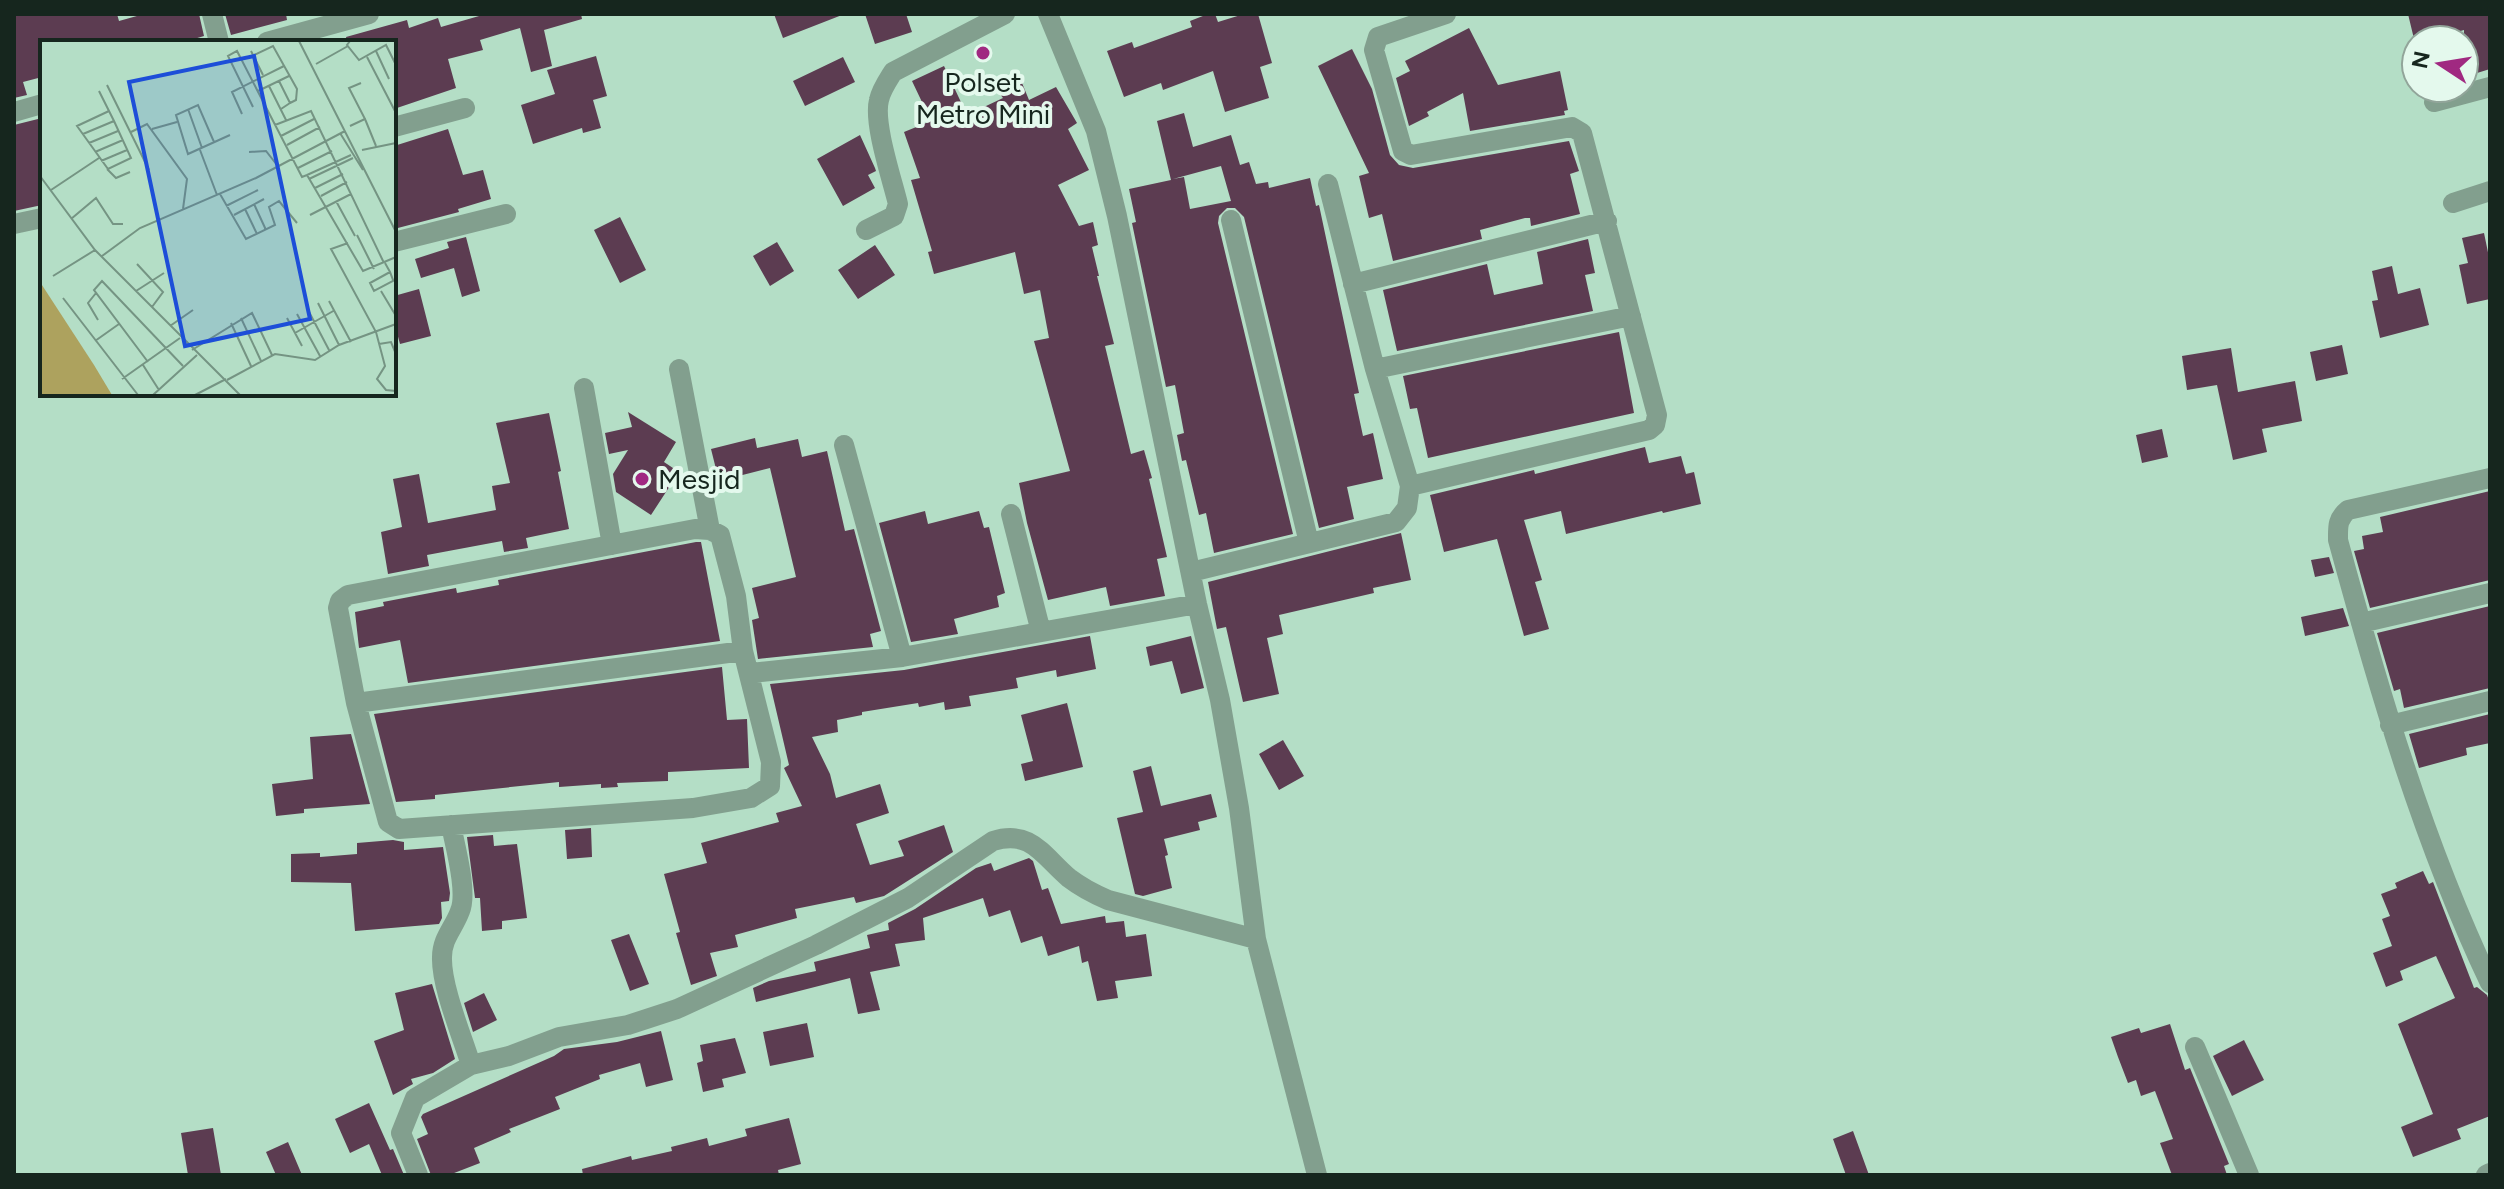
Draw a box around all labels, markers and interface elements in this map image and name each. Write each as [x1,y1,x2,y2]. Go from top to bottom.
north arrow [2400,24,2480,104]
inset map [40,40,396,396]
marker: Polset Metro Mini [974,44,992,62]
text: N [2406,49,2436,71]
place label: Polset Metro Mini [916,65,1050,131]
place label: Mesjid [658,462,740,496]
marker: Mesjid [633,470,651,488]

